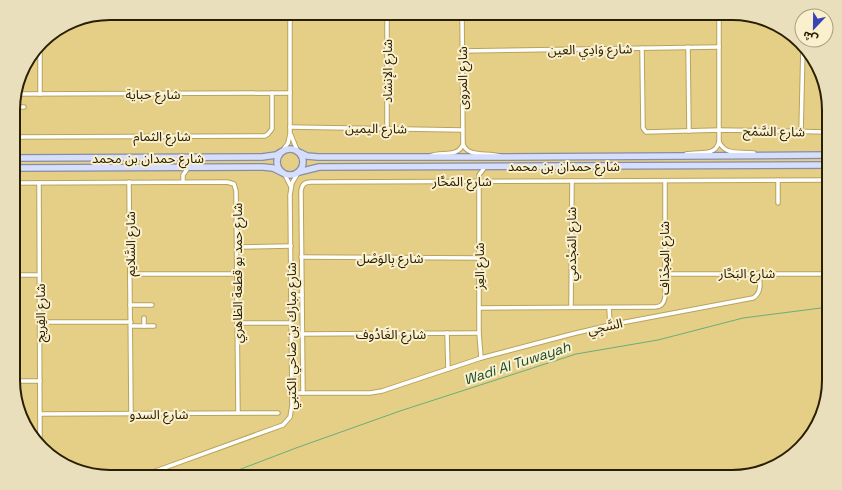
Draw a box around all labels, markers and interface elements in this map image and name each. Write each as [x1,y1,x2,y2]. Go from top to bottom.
north arrow [794,8,834,48]
text: ش [801,28,820,47]
street label: شارع الإنشاد [379,39,398,103]
street label: شارع وَادِي العين [548,40,632,61]
street label: شارع المروى [454,46,473,110]
street label: شارع حباية [126,86,180,105]
street label: شارع اليمين [345,119,407,140]
street label: شارع السَّمْح [743,122,805,143]
street label: شارع الثمام [133,128,191,147]
street label: شارع حمدان بن محمد [92,150,204,169]
street label: شارع حمدان بن محمد [508,158,620,177]
street label: شارع المَحَّار [431,173,492,192]
street label: شارع حمد بو قطعة الظاهري [229,203,248,343]
street label: شارع المَجْدمي [563,207,582,281]
street label: شارع السَّلايم [122,211,141,277]
street label: شارع المِجْدَاف [656,221,675,295]
street label: شارع العِز [471,242,490,291]
street label: شارع بِالوَصْل [357,250,423,269]
street label: شارع مبارك بن ضاحي الكتبي [283,262,302,410]
street label: شارع البَحَّار [718,265,775,284]
street label: شارع الفِريج [32,284,51,342]
street label: السَّجِي [586,314,625,340]
street label: شارع الغَادُوف [356,326,426,345]
water label: Wadi Al Tuwayah [461,337,573,389]
street label: شارع السدو [130,406,188,425]

